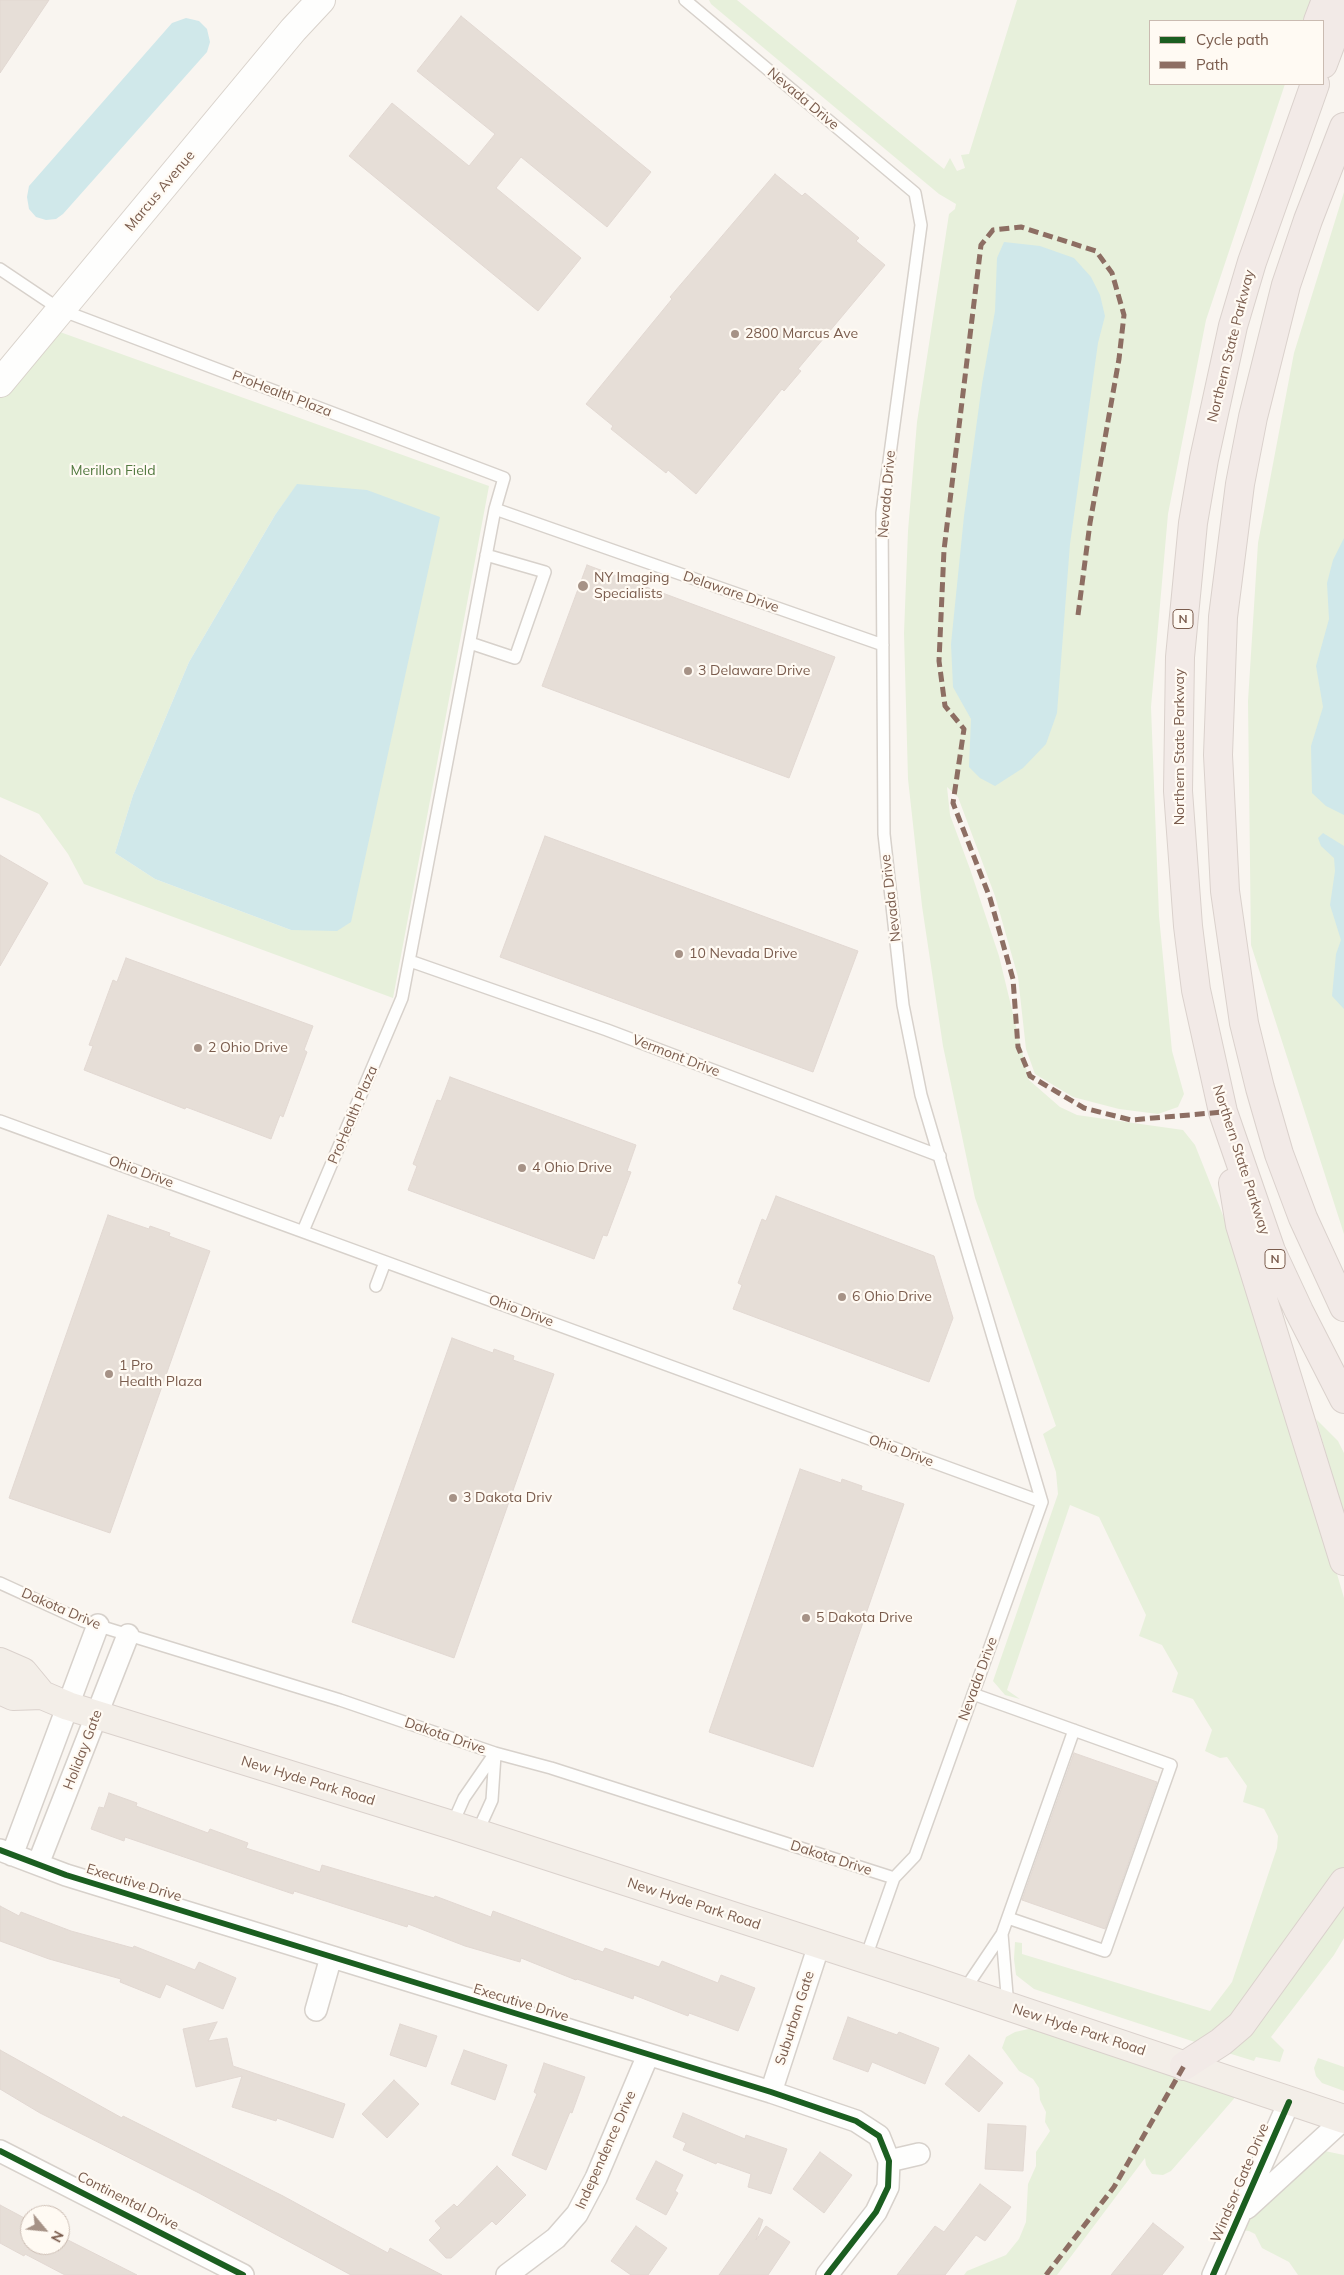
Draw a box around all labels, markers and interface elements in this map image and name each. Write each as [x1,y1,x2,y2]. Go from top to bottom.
legend [1149,20,1324,85]
text: Cycle path [1196,30,1269,49]
text: Path [1196,55,1228,74]
street label: Nevada Drive [764,64,842,134]
street label: Marcus Avenue [121,147,199,235]
street label: Northern State Parkway [1204,268,1258,424]
place label: 2800 Marcus Ave [745,326,858,342]
marker: 2800 Marcus Ave [729,328,741,340]
street label: ProHealth Plaza [230,367,334,421]
street label: Nevada Drive [875,449,899,539]
park label: Merillon Field [70,463,156,479]
street label: Delaware Drive [681,568,781,616]
place label: NY Imaging Specialists [594,570,669,602]
marker: NY Imaging Specialists [576,579,590,593]
road number: N [1173,610,1193,628]
place label: 3 Delaware Drive [698,663,810,679]
marker: 3 Delaware Drive [682,665,694,677]
street label: Northern State Parkway [1172,669,1188,825]
street label: Nevada Drive [877,853,905,943]
place label: 10 Nevada Drive [689,946,797,962]
marker: 10 Nevada Drive [673,948,685,960]
street label: Vermont Drive [630,1032,722,1080]
place label: 2 Ohio Drive [208,1040,288,1056]
marker: 2 Ohio Drive [192,1042,204,1054]
street label: ProHealth Plaza [325,1063,381,1167]
street label: Northern State Parkway [1209,1083,1273,1237]
street label: Ohio Drive [106,1153,176,1191]
place label: 4 Ohio Drive [532,1160,612,1176]
marker: 4 Ohio Drive [516,1162,528,1174]
road number: N [1265,1250,1285,1268]
place label: 6 Ohio Drive [852,1289,932,1305]
marker: 6 Ohio Drive [836,1291,848,1303]
street label: Ohio Drive [486,1292,556,1330]
place label: 1 Pro Health Plaza [119,1358,202,1390]
marker: 1 Pro Health Plaza [103,1368,115,1380]
street label: Ohio Drive [866,1432,936,1470]
place label: 3 Dakota Driv [463,1490,552,1506]
marker: 3 Dakota Driv [447,1492,459,1504]
street label: Dakota Drive [19,1585,103,1633]
place label: 5 Dakota Drive [816,1610,913,1626]
marker: 5 Dakota Drive [800,1612,812,1624]
street label: Nevada Drive [955,1635,1001,1723]
street label: Holiday Gate [60,1708,106,1792]
street label: Dakota Drive [402,1714,488,1758]
street label: New Hyde Park Road [239,1753,377,1809]
street label: Dakota Drive [788,1837,874,1879]
street label: Executive Drive [84,1861,184,1905]
street label: New Hyde Park Road [625,1875,763,1933]
street label: Suburban Gate [772,1969,818,2067]
street label: Executive Drive [471,1981,571,2025]
street label: New Hyde Park Road [1010,2001,1148,2059]
street label: Independence Drive [572,2088,640,2212]
street label: Windsor Gate Drive [1207,2121,1273,2245]
street label: Continental Drive [74,2168,182,2234]
north arrow [20,2205,70,2255]
text: N [47,2228,68,2245]

